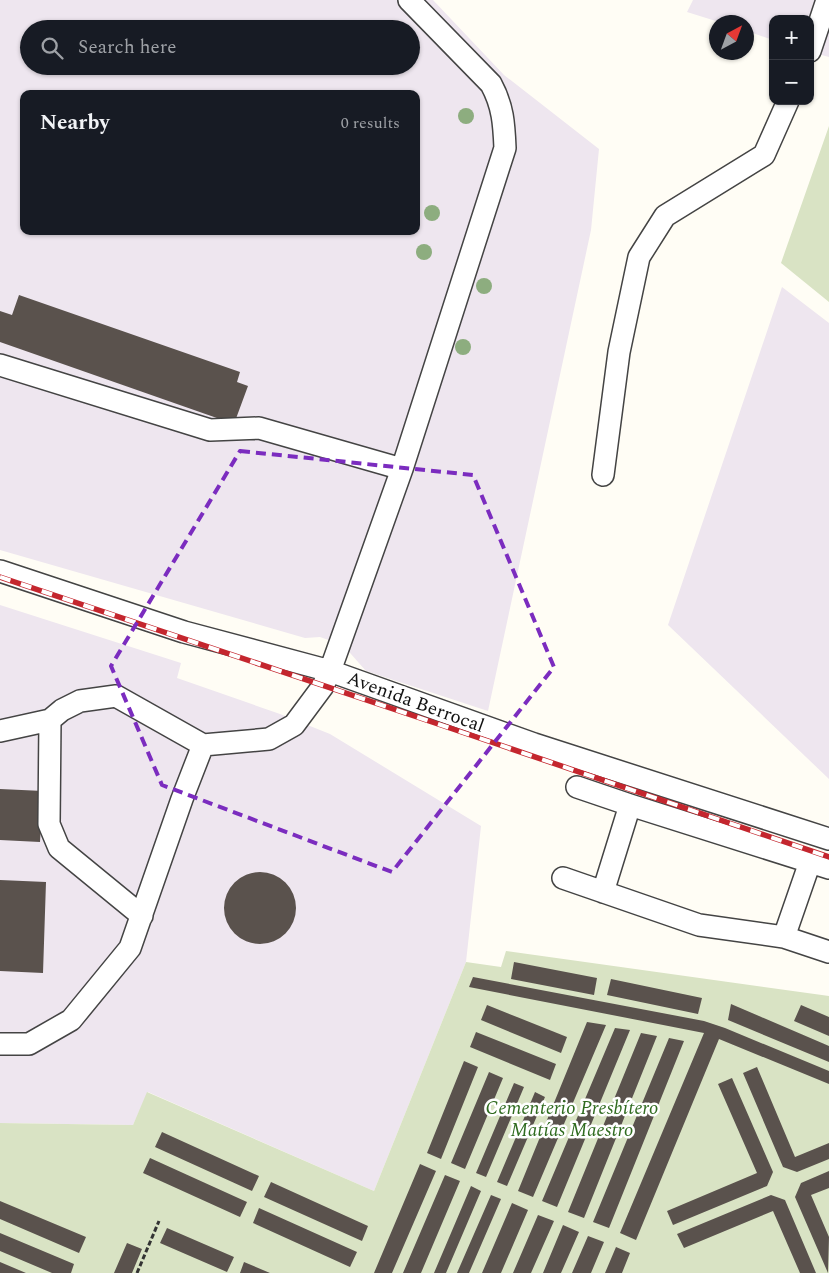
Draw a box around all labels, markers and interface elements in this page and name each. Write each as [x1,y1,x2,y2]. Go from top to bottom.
north arrow [709,15,754,60]
map controls [769,15,814,105]
button: + [769,15,814,60]
search box [20,20,420,75]
text: Search here [78,33,177,62]
icon: search [38,34,66,62]
button: − [769,60,814,105]
text: Nearby [40,107,110,139]
text: 0 results [341,111,400,135]
street label: Avenida Berrocal [343,664,488,741]
park label: Cementerio Presbítero Matías Maestro [486,1094,658,1145]

